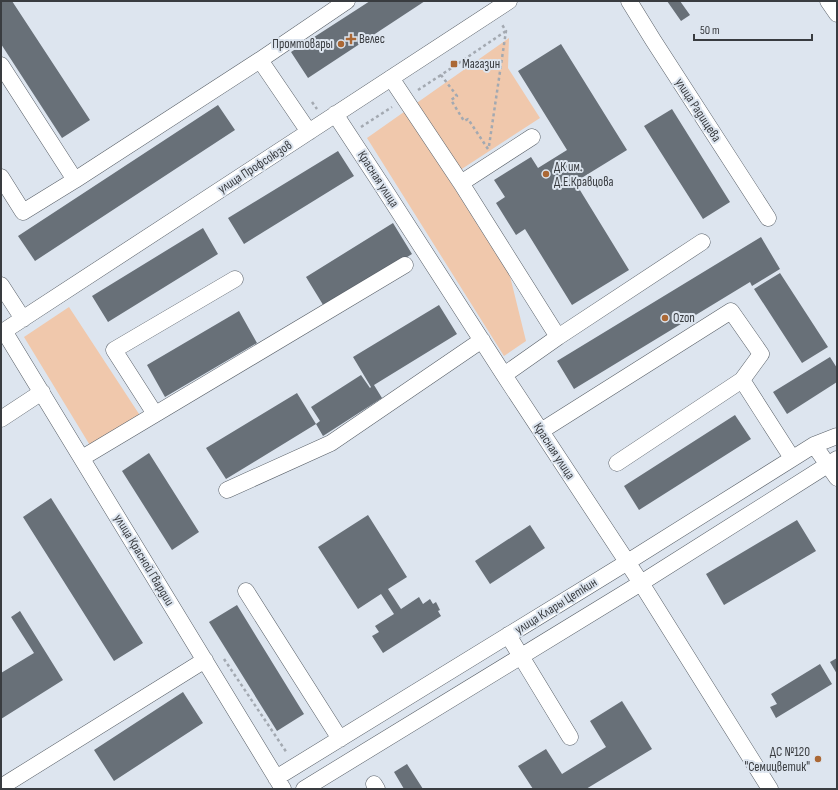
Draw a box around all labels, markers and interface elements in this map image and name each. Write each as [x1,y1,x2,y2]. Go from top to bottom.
scale bar [694,16,812,42]
text: 50 m [700,23,720,38]
place label: Велес [359,31,385,47]
marker: Велес [346,34,356,44]
place label: Промтовары [272,36,333,52]
marker: Промтовары [336,39,346,49]
place label: Магазин [462,56,500,72]
marker: Магазин [449,59,459,69]
street label: улица Радищева [672,75,724,145]
street label: улица Профсоюзов [215,137,295,197]
street label: Красная улица [354,148,402,210]
place label: ДК им. Д.Е.Кравцова [554,159,614,190]
marker: ДК им. Д.Е.Кравцова [541,169,551,179]
place label: Ozon [673,310,695,326]
marker: Ozon [660,313,670,323]
street label: Красная улица [530,420,578,482]
street label: улица Красной Гвардии [110,511,178,609]
street label: улица Клары Цеткин [512,574,600,638]
place label: ДС №120 "Семицветик" [744,744,810,775]
marker: ДС №120 "Семицветик" [813,754,823,764]

